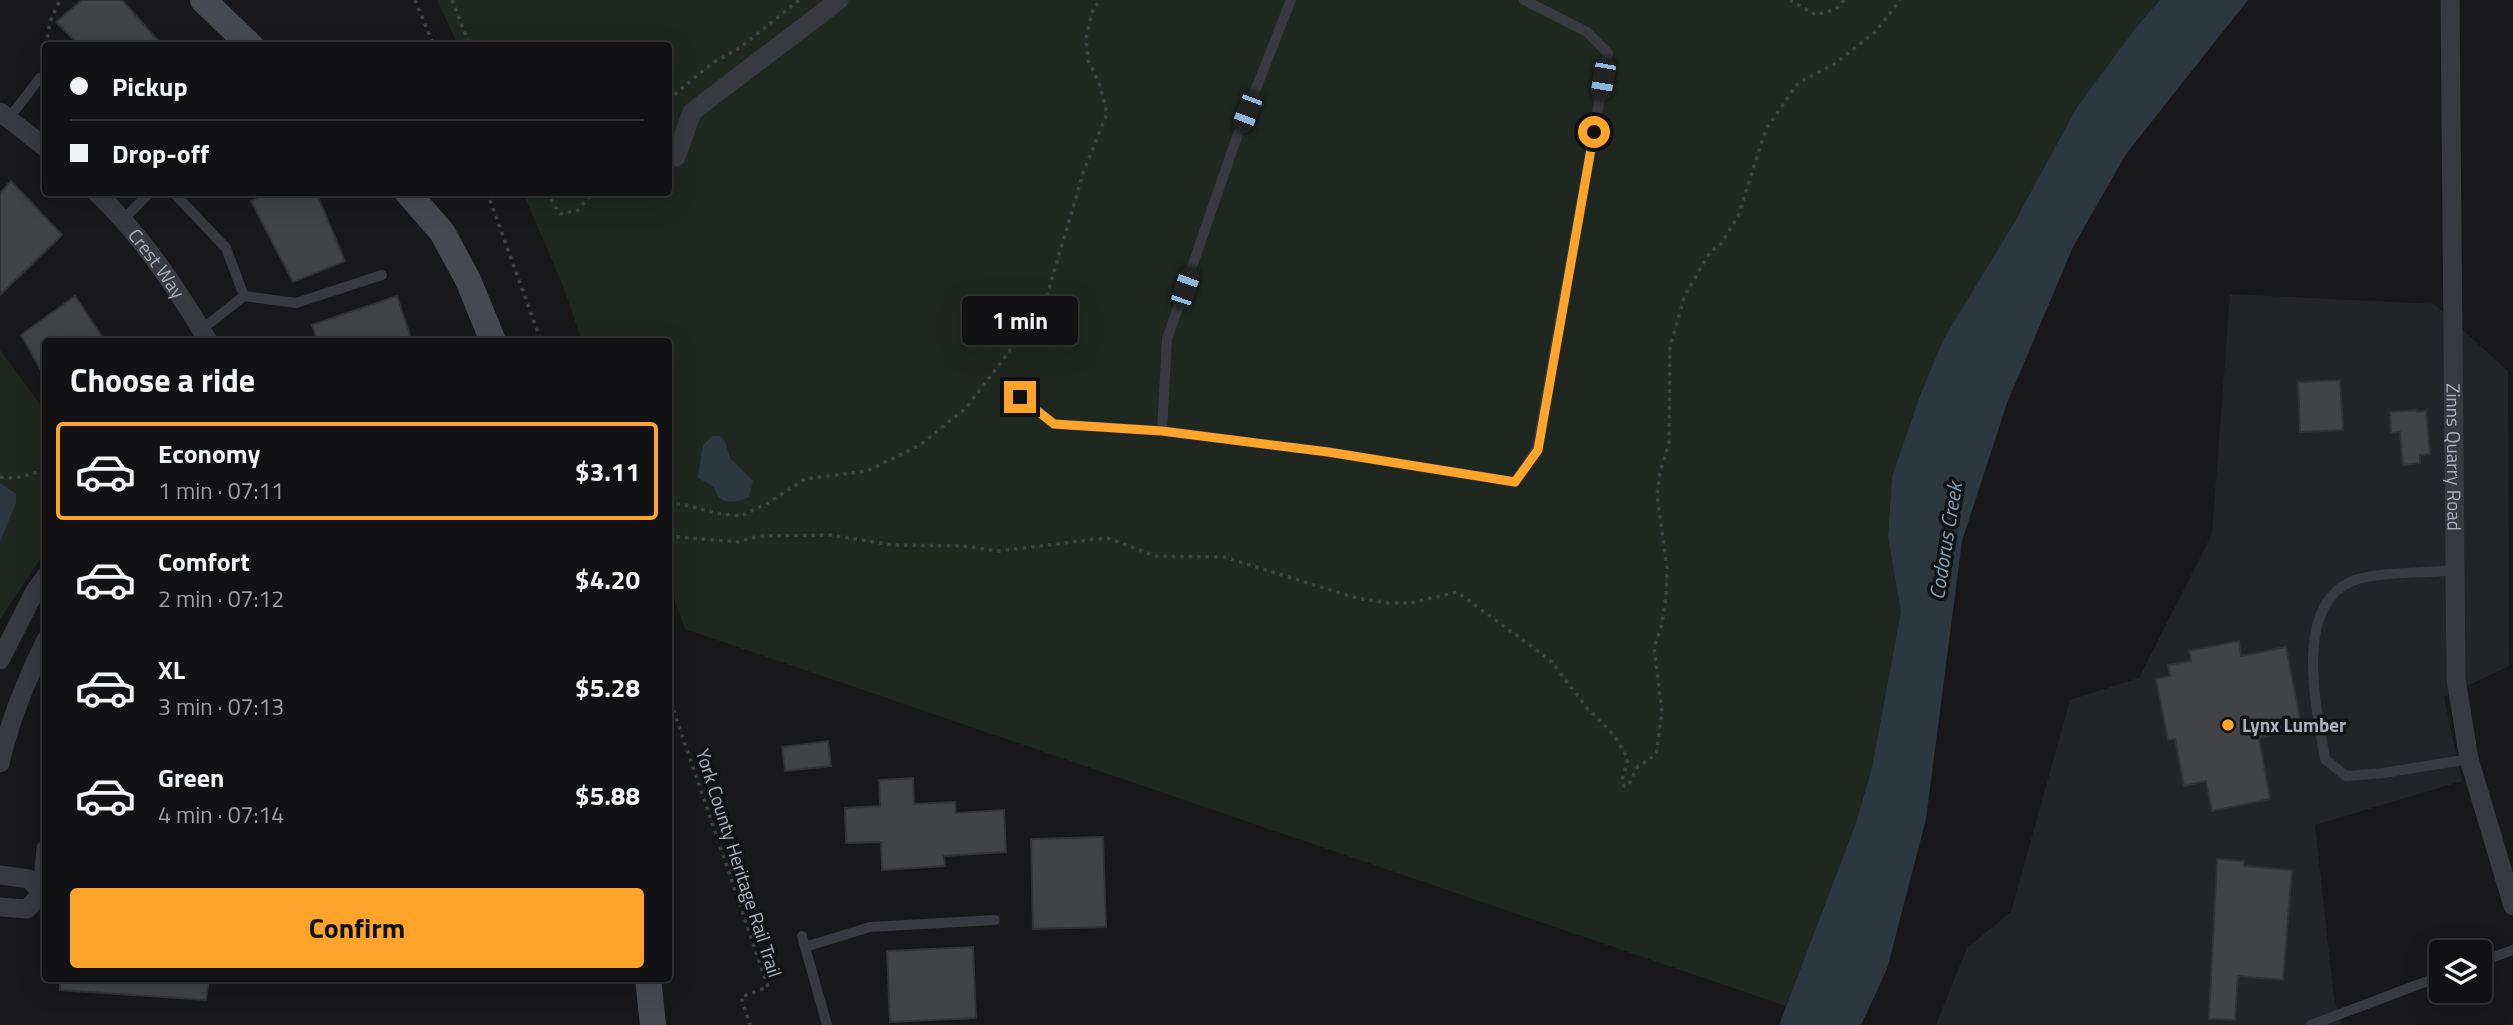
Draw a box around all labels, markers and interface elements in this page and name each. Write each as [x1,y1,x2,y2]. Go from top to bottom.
car [1590,56,1617,102]
text: Pickup [112,67,188,106]
car [1230,89,1265,135]
route start [1578,116,1610,148]
text: Drop-off [112,134,209,173]
street label: Crest Way [122,221,193,304]
car [1169,265,1202,311]
callout: 1 min [962,296,1078,344]
text: 1 min [992,303,1048,338]
text: Choose a ride [70,356,255,404]
route end [1004,381,1036,413]
street label: Zinns Quarry Road [2439,383,2470,531]
text: Economy [158,434,260,473]
icon: car [74,440,137,503]
text: $3.11 [575,452,640,491]
text: 1 min · 07:11 [158,473,284,508]
water label: Codorus Creek [1920,477,1970,602]
text: Comfort [158,542,250,581]
icon: car [74,548,137,611]
text: $4.20 [575,560,640,599]
text: 2 min · 07:12 [158,581,284,616]
text: XL [158,650,185,689]
icon: car [74,656,137,719]
text: $5.28 [575,668,640,707]
text: 3 min · 07:13 [158,689,284,724]
place label: Lynx Lumber [2242,710,2346,739]
marker: Lynx Lumber [2220,717,2236,733]
street label: York County Heritage Rail Trail [689,745,790,981]
text: Green [158,758,224,797]
icon: car [74,764,137,827]
text: $5.88 [575,776,640,815]
text: 4 min · 07:14 [158,797,284,832]
button: Confirm [70,888,644,968]
map controls [2429,940,2492,1003]
button: layers [2429,940,2492,1003]

